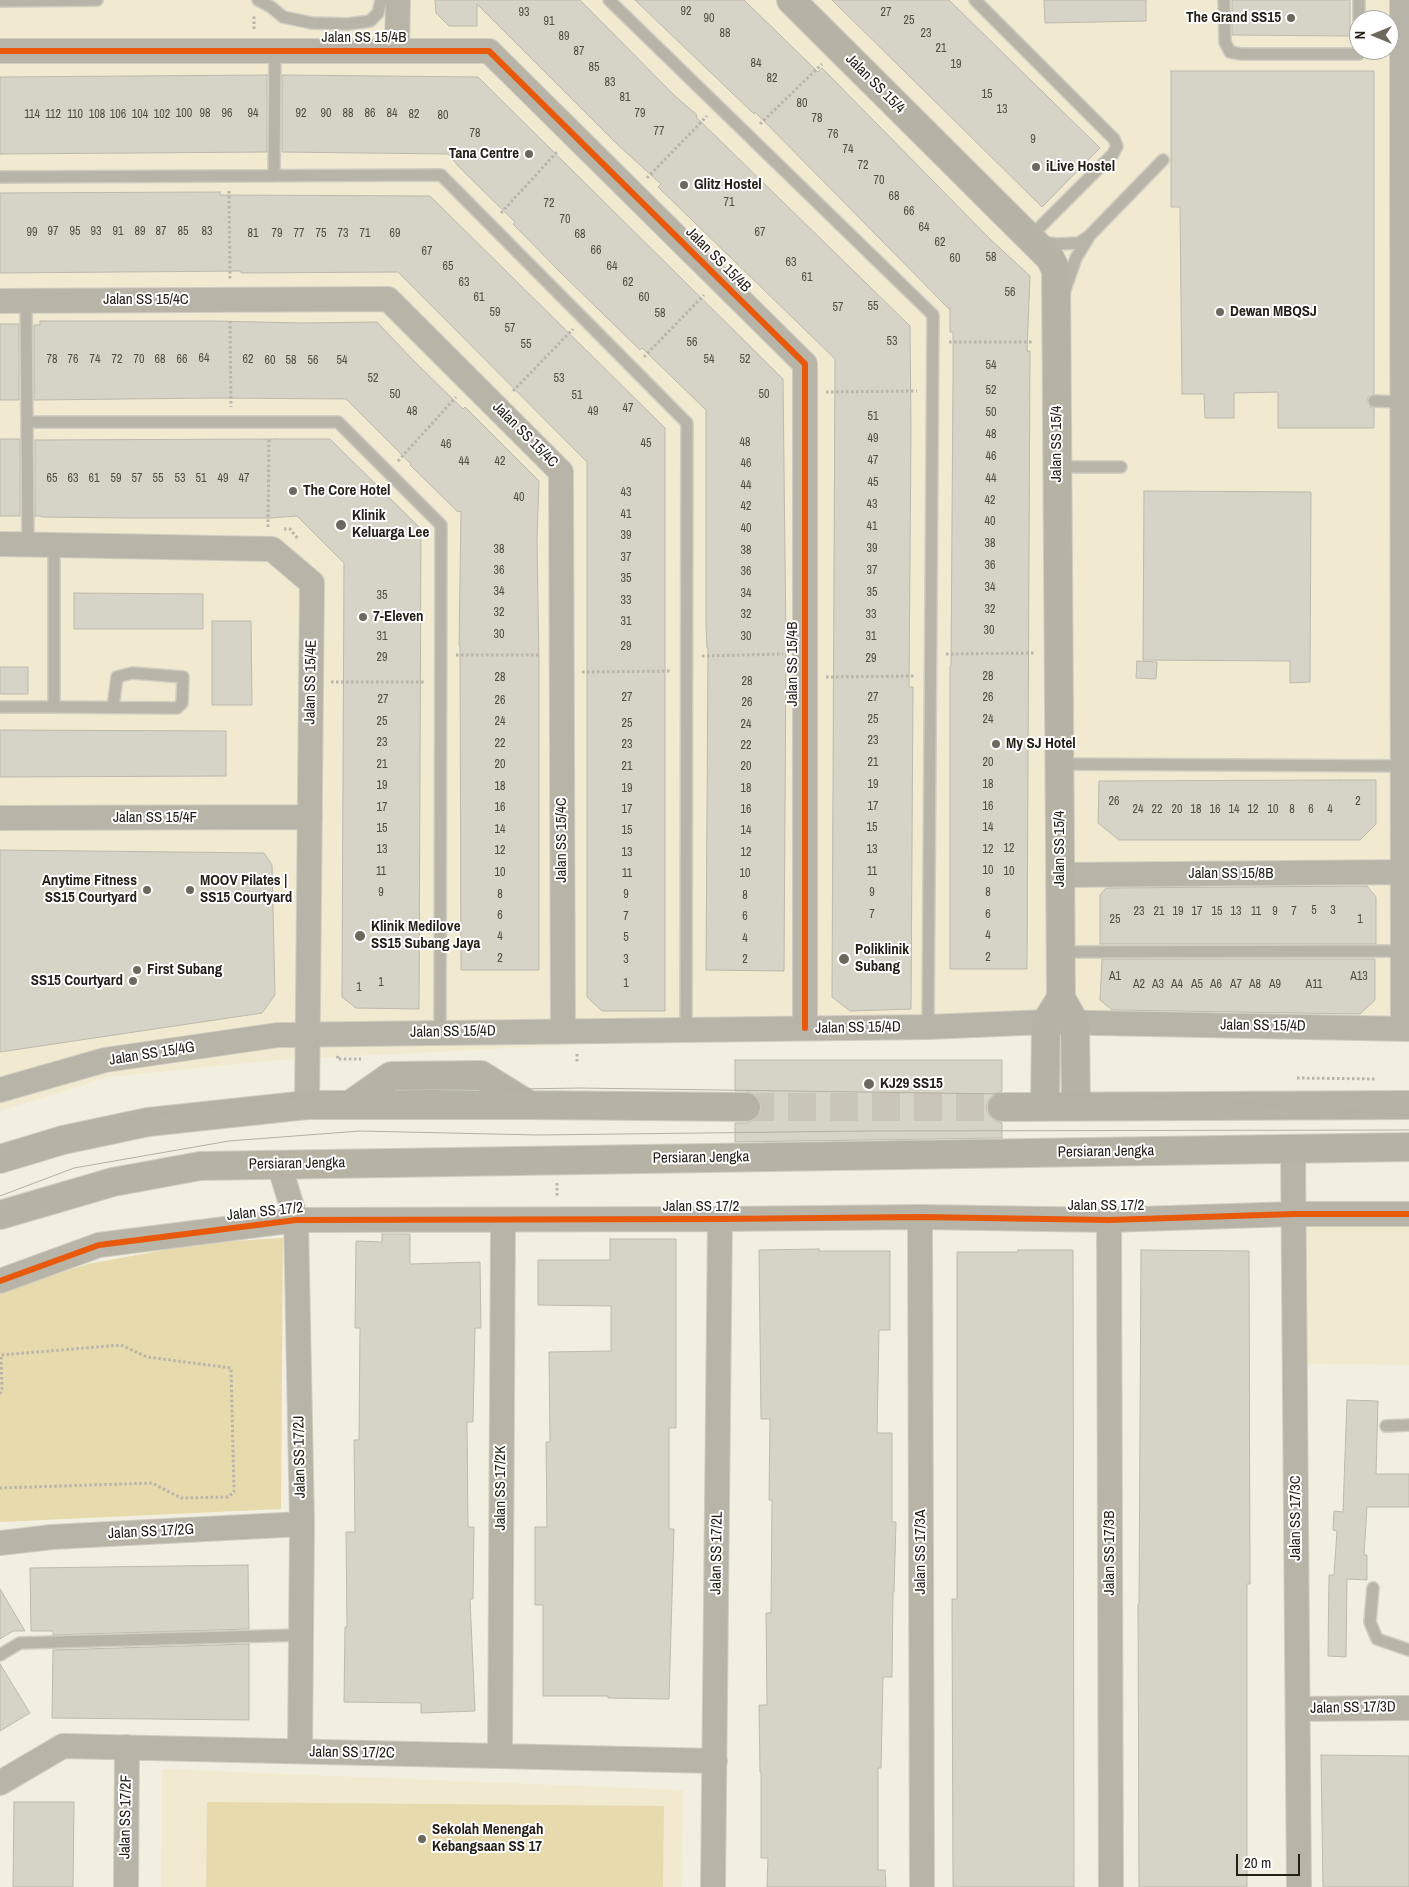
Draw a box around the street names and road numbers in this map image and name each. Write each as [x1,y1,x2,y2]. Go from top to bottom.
street label: Jalan SS 15/4B [322,29,406,47]
street label: Jalan SS 15/4 [842,51,908,117]
street label: Jalan SS 15/4B [682,224,754,296]
street label: Jalan SS 15/4C [103,291,189,309]
street label: Jalan SS 15/4C [488,398,562,472]
street label: Jalan SS 15/4 [1048,406,1066,482]
street label: Jalan SS 15/4B [784,622,802,706]
street label: Jalan SS 15/4E [301,639,321,725]
street label: Jalan SS 15/4C [553,797,571,883]
street label: Jalan SS 15/4F [113,809,197,827]
street label: Jalan SS 15/4 [1051,811,1069,887]
street label: Jalan SS 15/8B [1189,865,1273,883]
street label: Jalan SS 15/4D [1220,1016,1306,1036]
street label: Jalan SS 15/4D [815,1018,901,1038]
street label: Jalan SS 15/4D [410,1022,496,1042]
street label: Jalan SS 15/4G [108,1038,196,1070]
street label: Persiaran Jengka [1058,1142,1154,1162]
street label: Persiaran Jengka [653,1148,749,1168]
street label: Persiaran Jengka [249,1154,345,1174]
street label: Jalan SS 17/2 [1068,1197,1144,1215]
street label: Jalan SS 17/2 [663,1198,739,1216]
street label: Jalan SS 17/2 [226,1199,304,1225]
street label: Jalan SS 17/2J [290,1415,310,1499]
street label: Jalan SS 17/2K [492,1446,510,1530]
street label: Jalan SS 17/3C [1287,1475,1305,1561]
street label: Jalan SS 17/3A [912,1510,930,1594]
street label: Jalan SS 17/2L [707,1511,727,1595]
street label: Jalan SS 17/3B [1101,1511,1119,1595]
street label: Jalan SS 17/2G [108,1521,194,1543]
street label: Jalan SS 17/3D [1310,1698,1396,1718]
street label: Jalan SS 17/2C [309,1743,395,1763]
street label: Jalan SS 17/2F [116,1775,136,1859]

